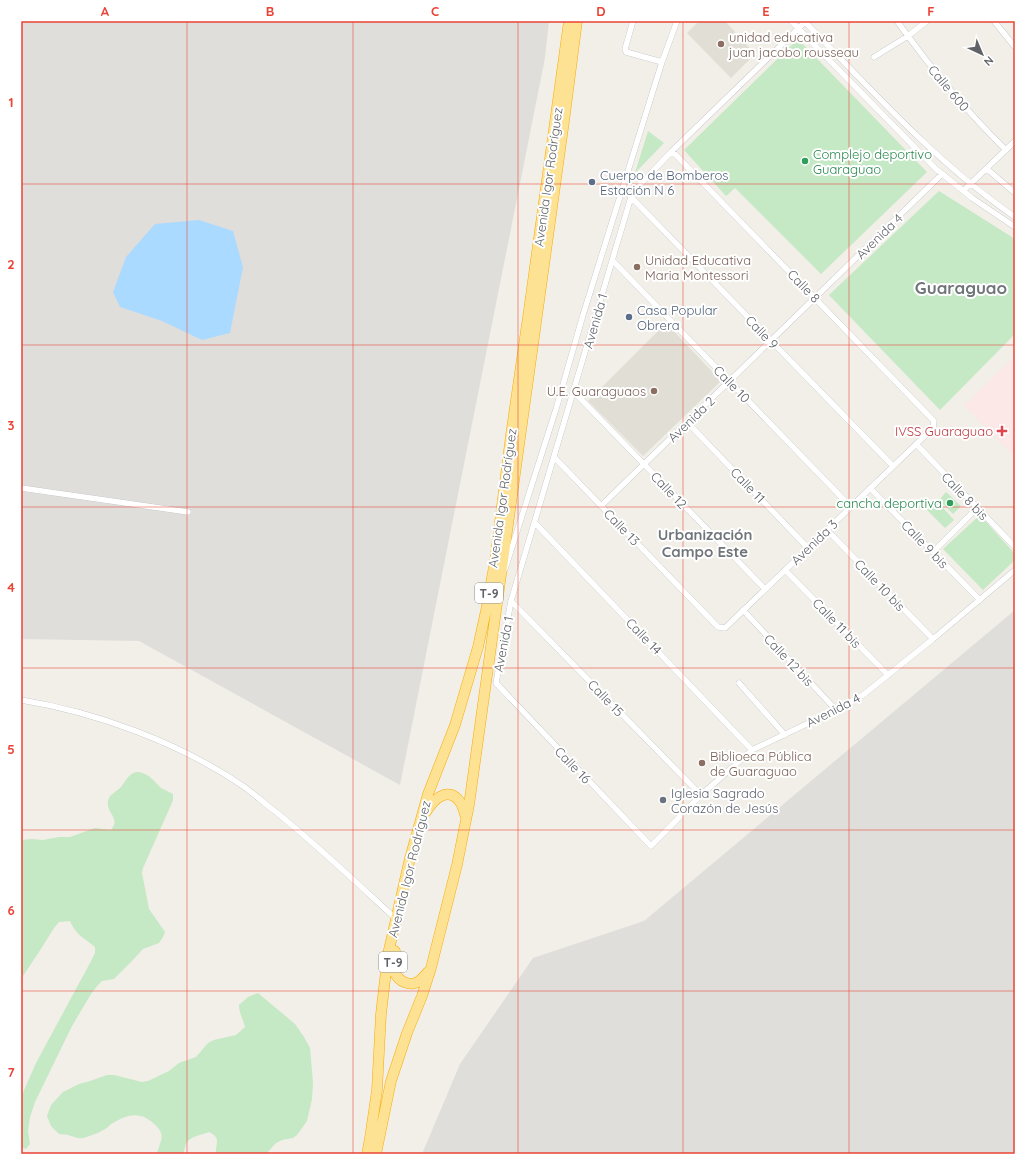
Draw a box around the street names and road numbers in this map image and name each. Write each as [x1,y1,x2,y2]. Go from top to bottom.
street label: Calle 600 [925,62,973,115]
street label: Avenida Igor Rodríguez [530,106,566,248]
street label: Avenida 4 [852,210,906,262]
street label: Calle 8 [784,266,824,306]
street label: Avenida 1 [580,292,610,350]
street label: Calle 9 [742,312,782,352]
street label: Calle 10 [710,362,754,406]
street label: Avenida 2 [664,393,718,445]
street label: Avenida Igor Rodríguez [484,427,520,569]
street label: Calle 11 [727,464,769,506]
street label: Calle 12 [648,468,690,512]
street label: Calle 8 bis [938,469,992,523]
street label: Calle 13 [601,505,643,549]
street label: Avenida 3 [787,516,841,568]
street label: Calle 9 bis [898,517,952,571]
street label: Calle 10 bis [851,556,909,614]
road number: T-9 [475,583,503,603]
street label: Calle 11 bis [809,595,865,651]
street label: Calle 14 [623,614,665,658]
street label: Avenida 1 [490,615,516,673]
street label: Calle 12 bis [761,631,817,689]
street label: Calle 15 [585,676,627,720]
street label: Avenida 4 [803,689,863,730]
street label: Calle 16 [552,743,594,787]
street label: Avenida Igor Rodríguez [384,799,434,939]
road number: T-9 [379,952,407,972]

